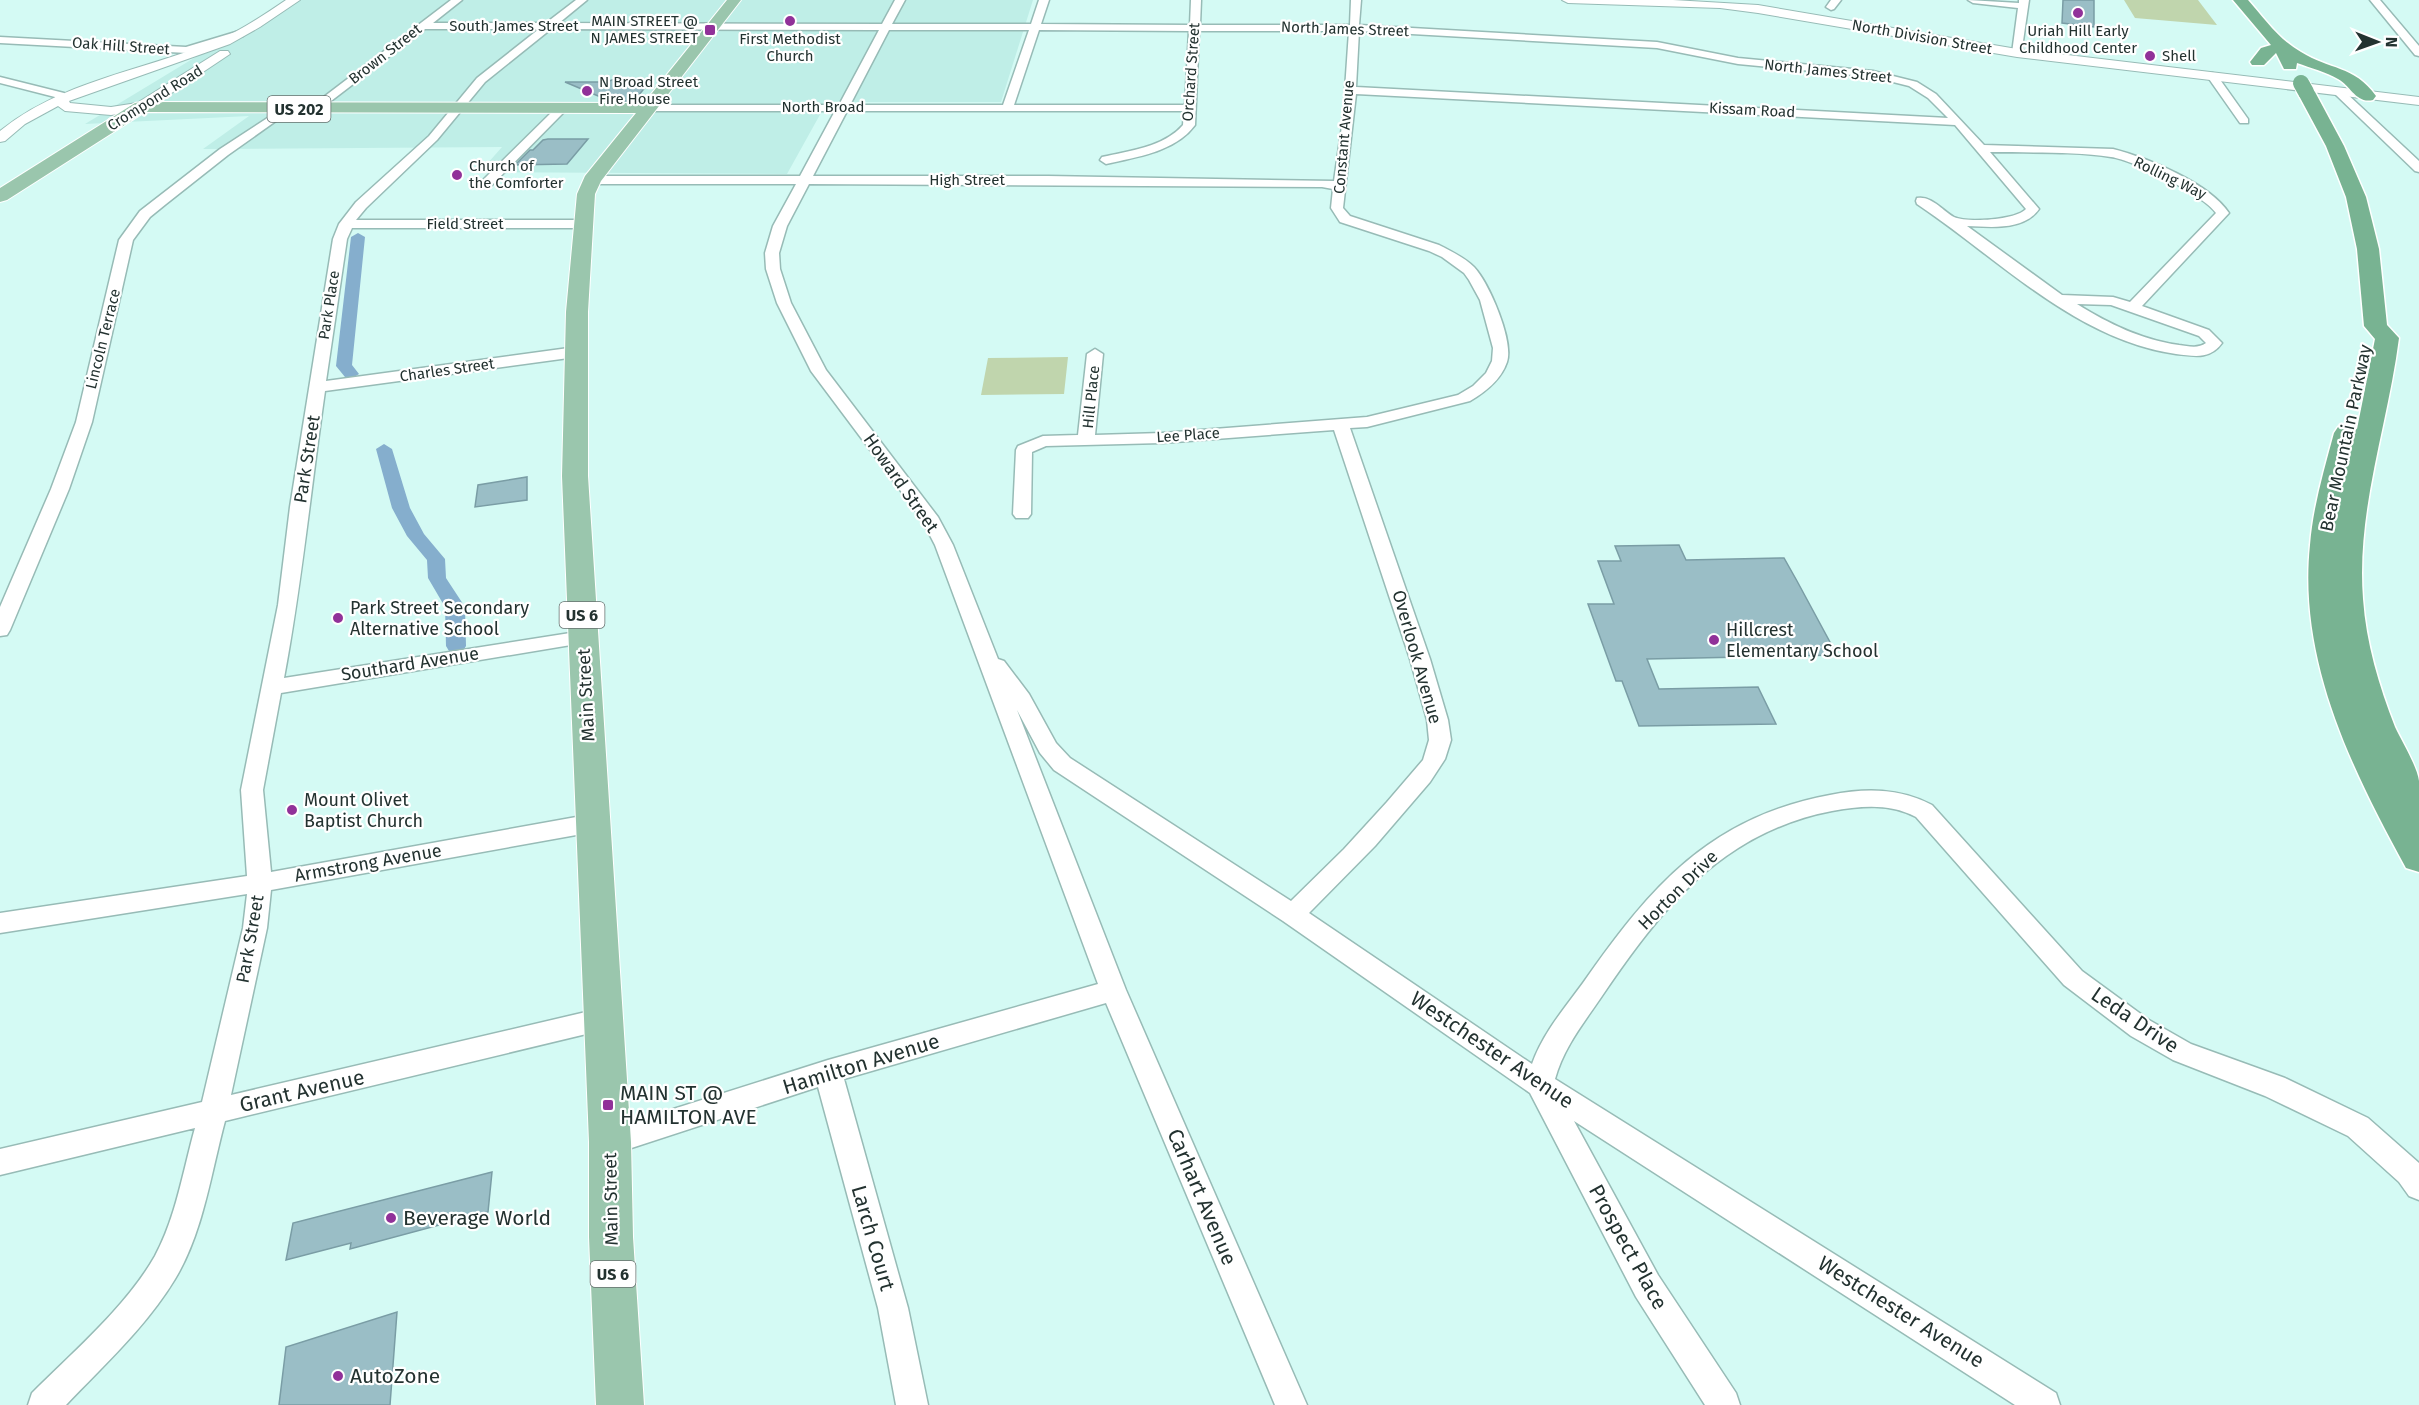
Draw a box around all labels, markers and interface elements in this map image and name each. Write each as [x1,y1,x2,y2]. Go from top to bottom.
marker: Uriah Hill Early Childhood Center [2071,6,2085,20]
place label: MAIN STREET @ N JAMES STREET [590,12,698,47]
north arrow [2347,12,2407,72]
marker: First Methodist Church [783,14,797,28]
street label: North Division Street [1851,16,1994,58]
street label: South James Street [449,17,579,35]
street label: North James Street [1281,18,1410,40]
street label: Brown Street [345,20,425,88]
street label: Orchard Street [1179,22,1203,122]
place label: Uriah Hill Early Childhood Center [2019,22,2137,57]
marker: MAIN STREET @ N JAMES STREET [703,23,717,37]
place label: First Methodist Church [739,30,841,65]
street label: Oak Hill Street [72,34,171,58]
text: N [2382,37,2401,48]
place label: Shell [2162,47,2197,65]
marker: Shell [2143,49,2157,63]
street label: North James Street [1763,55,1893,87]
street label: Crompond Road [104,61,206,135]
place label: N Broad Street Fire House [599,73,699,108]
street label: Constant Avenue [1330,79,1358,195]
marker: N Broad Street Fire House [580,84,594,98]
road number: US 202 [268,96,330,122]
street label: North Broad [781,98,865,116]
street label: Kissam Road [1708,99,1796,121]
street label: Rolling Way [2131,153,2210,204]
place label: Church of the Comforter [469,157,564,192]
marker: Church of the Comforter [450,168,464,182]
street label: High Street [929,171,1005,189]
street label: Field Street [426,215,504,233]
street label: Park Place [315,269,343,341]
street label: Lincoln Terrace [82,287,124,391]
street label: Bear Mountain Parkway [2315,342,2377,534]
street label: Charles Street [399,354,496,386]
street label: Hill Place [1079,365,1103,429]
street label: Park Street [289,413,325,505]
street label: Lee Place [1156,424,1220,446]
street label: Howard Street [859,429,944,537]
street label: Overlook Avenue [1387,588,1447,726]
place label: Park Street Secondary Alternative School [350,597,529,640]
road number: US 6 [560,602,604,628]
marker: Park Street Secondary Alternative School [331,611,345,625]
place label: Hillcrest Elementary School [1726,619,1878,662]
marker: Hillcrest Elementary School [1707,633,1721,647]
street label: Southard Avenue [339,642,481,686]
street label: Main Street [573,647,599,742]
place label: Mount Olivet Baptist Church [304,789,423,832]
marker: Mount Olivet Baptist Church [285,803,299,817]
street label: Armstrong Avenue [293,839,443,887]
street label: Horton Drive [1633,845,1723,935]
street label: Park Street [231,893,269,985]
street label: Leda Drive [2086,981,2184,1059]
street label: Westchester Avenue [1405,986,1579,1114]
street label: Hamilton Avenue [779,1028,943,1100]
street label: Grant Avenue [237,1064,367,1118]
place label: MAIN ST @ HAMILTON AVE [620,1080,757,1130]
marker: MAIN ST @ HAMILTON AVE [601,1098,615,1112]
street label: Carhart Avenue [1162,1125,1242,1269]
street label: Main Street [599,1152,623,1246]
street label: Prospect Place [1583,1180,1673,1314]
street label: Larch Court [846,1182,901,1294]
place label: Beverage World [403,1205,551,1231]
marker: Beverage World [384,1211,398,1225]
street label: Westchester Avenue [1813,1250,1989,1374]
road number: US 6 [590,1261,636,1287]
place label: AutoZone [350,1363,440,1389]
marker: AutoZone [331,1369,345,1383]

